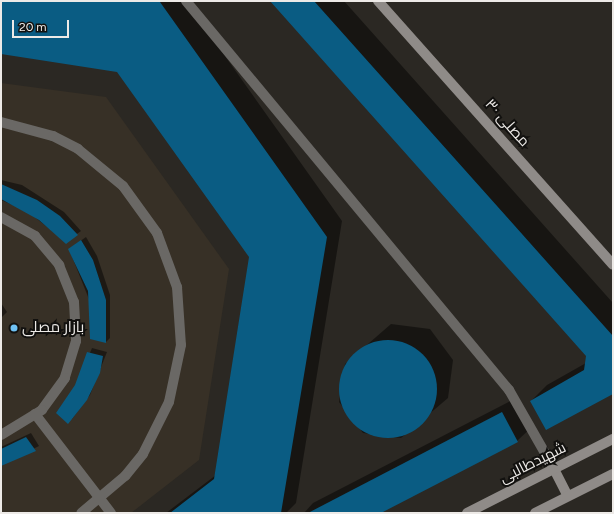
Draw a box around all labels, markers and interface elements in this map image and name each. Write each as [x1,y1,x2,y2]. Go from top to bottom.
scale bar [14,12,71,38]
text: 20 m [19,20,47,34]
street label: مصلی ۳۰ [481,95,533,151]
place label: بازار مصلى [22,319,84,337]
marker: بازار مصلى [9,323,19,333]
street label: شهیدطالبی [497,439,569,487]

